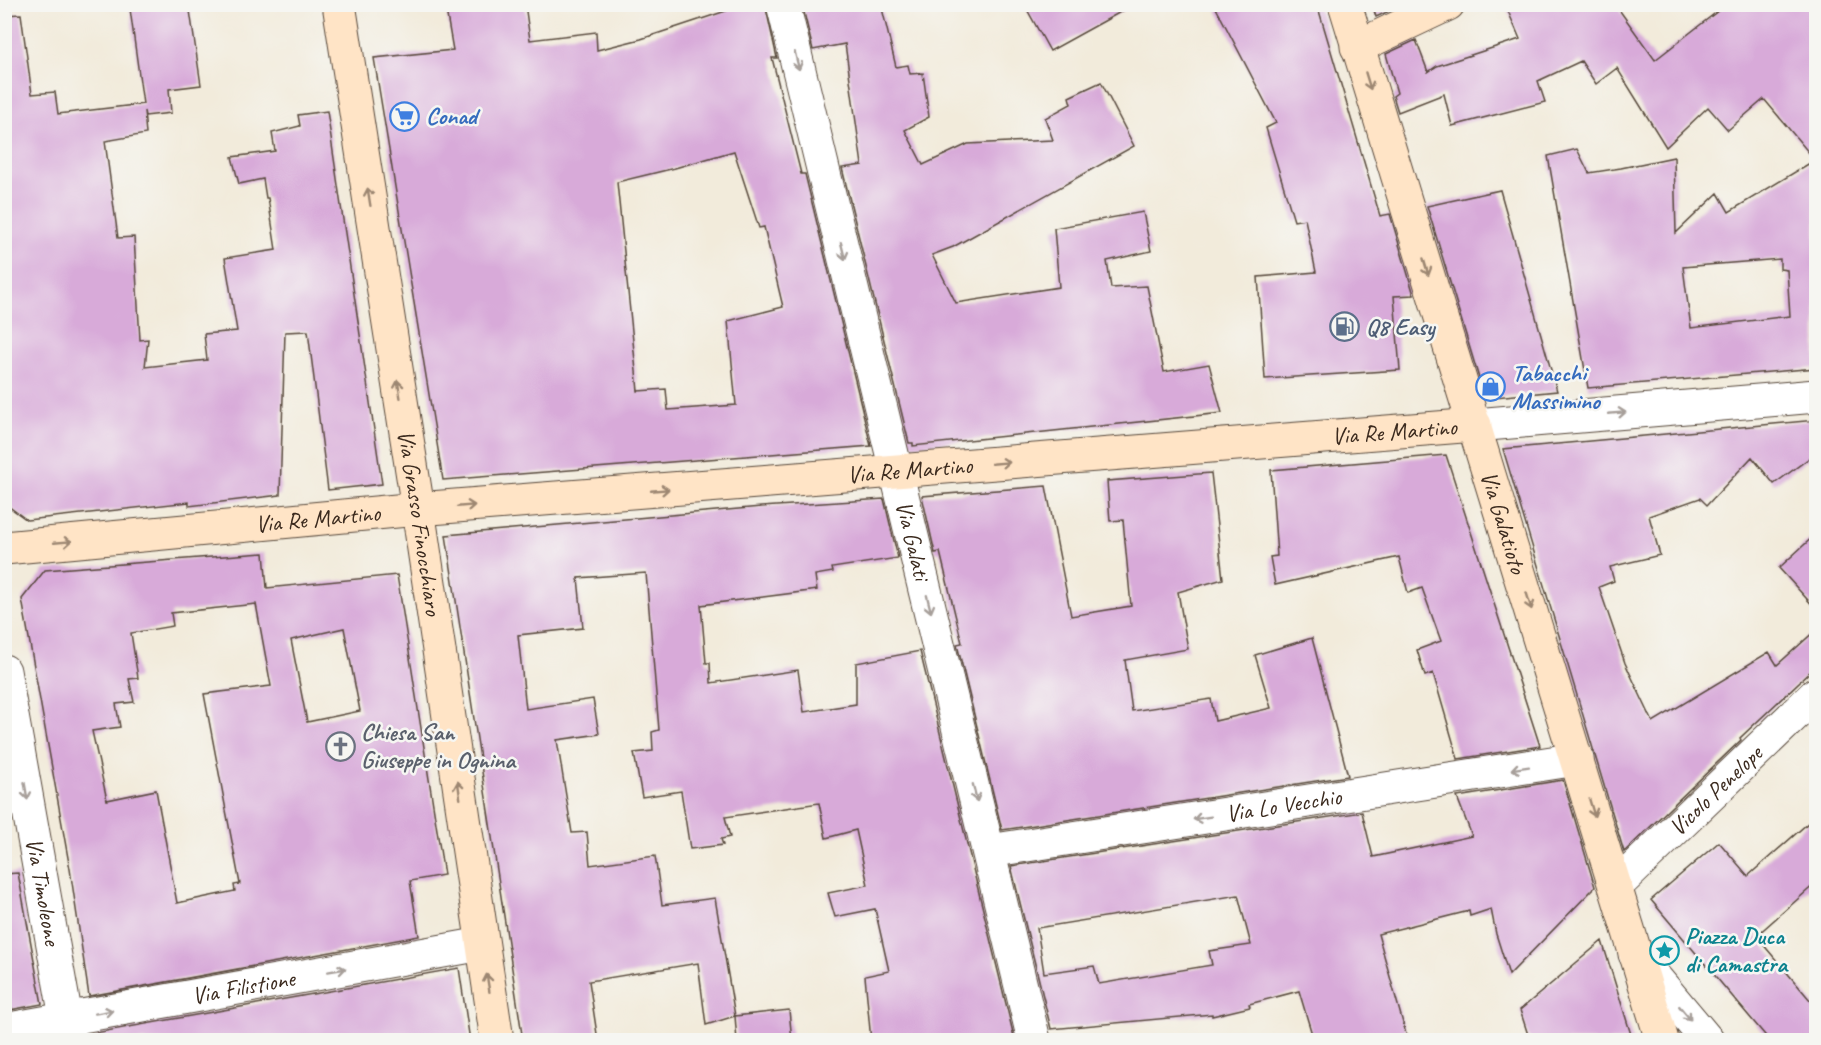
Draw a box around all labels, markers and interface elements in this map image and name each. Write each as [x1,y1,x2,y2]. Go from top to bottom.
one-way arrow [792,52,804,71]
one-way arrow [1363,71,1374,90]
supermarket icon: Conad [389,100,421,132]
place label: Conad [426,101,481,131]
one-way arrow [363,187,374,207]
one-way arrow [838,241,850,260]
one-way arrow [1421,257,1432,276]
fuel station icon: Q8 Easy [1329,311,1361,343]
place label: Q8 Easy [1366,312,1436,342]
place label: Tabacchi Massimino [1512,358,1602,416]
shop icon: Tabacchi Massimino [1475,371,1507,403]
one-way arrow [393,380,404,400]
one-way arrow [1606,407,1626,418]
street label: Via Re Martino [1330,411,1459,451]
street label: Via Grasso Finocchiaro [391,428,449,619]
street label: Via Re Martino [846,450,975,490]
one-way arrow [991,457,1011,468]
street label: Via Galatioto [1474,467,1534,579]
one-way arrow [650,484,670,495]
street label: Via Re Martino [254,497,383,539]
street label: Via Galati [889,498,938,586]
one-way arrow [456,500,476,511]
one-way arrow [52,536,72,547]
one-way arrow [1524,591,1535,610]
one-way arrow [924,594,936,613]
place label: Chiesa San Giuseppe in Ognina [361,717,517,775]
church icon: Chiesa San Giuseppe in Ognina [324,730,356,762]
street label: Vicolo Penelope [1663,737,1770,842]
one-way arrow [1510,762,1530,773]
one-way arrow [454,780,465,800]
one-way arrow [20,781,31,800]
street label: Via Lo Vecchio [1224,781,1345,829]
one-way arrow [970,783,981,802]
one-way arrow [1587,798,1598,817]
one-way arrow [1193,812,1213,823]
street label: Via Timoleone [19,835,68,950]
place label: Piazza Duca di Camastra [1685,921,1789,979]
place icon: Piazza Duca di Camastra [1648,934,1680,966]
street label: Via Filistione [189,963,299,1011]
one-way arrow [326,965,346,976]
one-way arrow [483,973,494,993]
one-way arrow [1678,1005,1691,1021]
one-way arrow [93,1006,113,1017]

